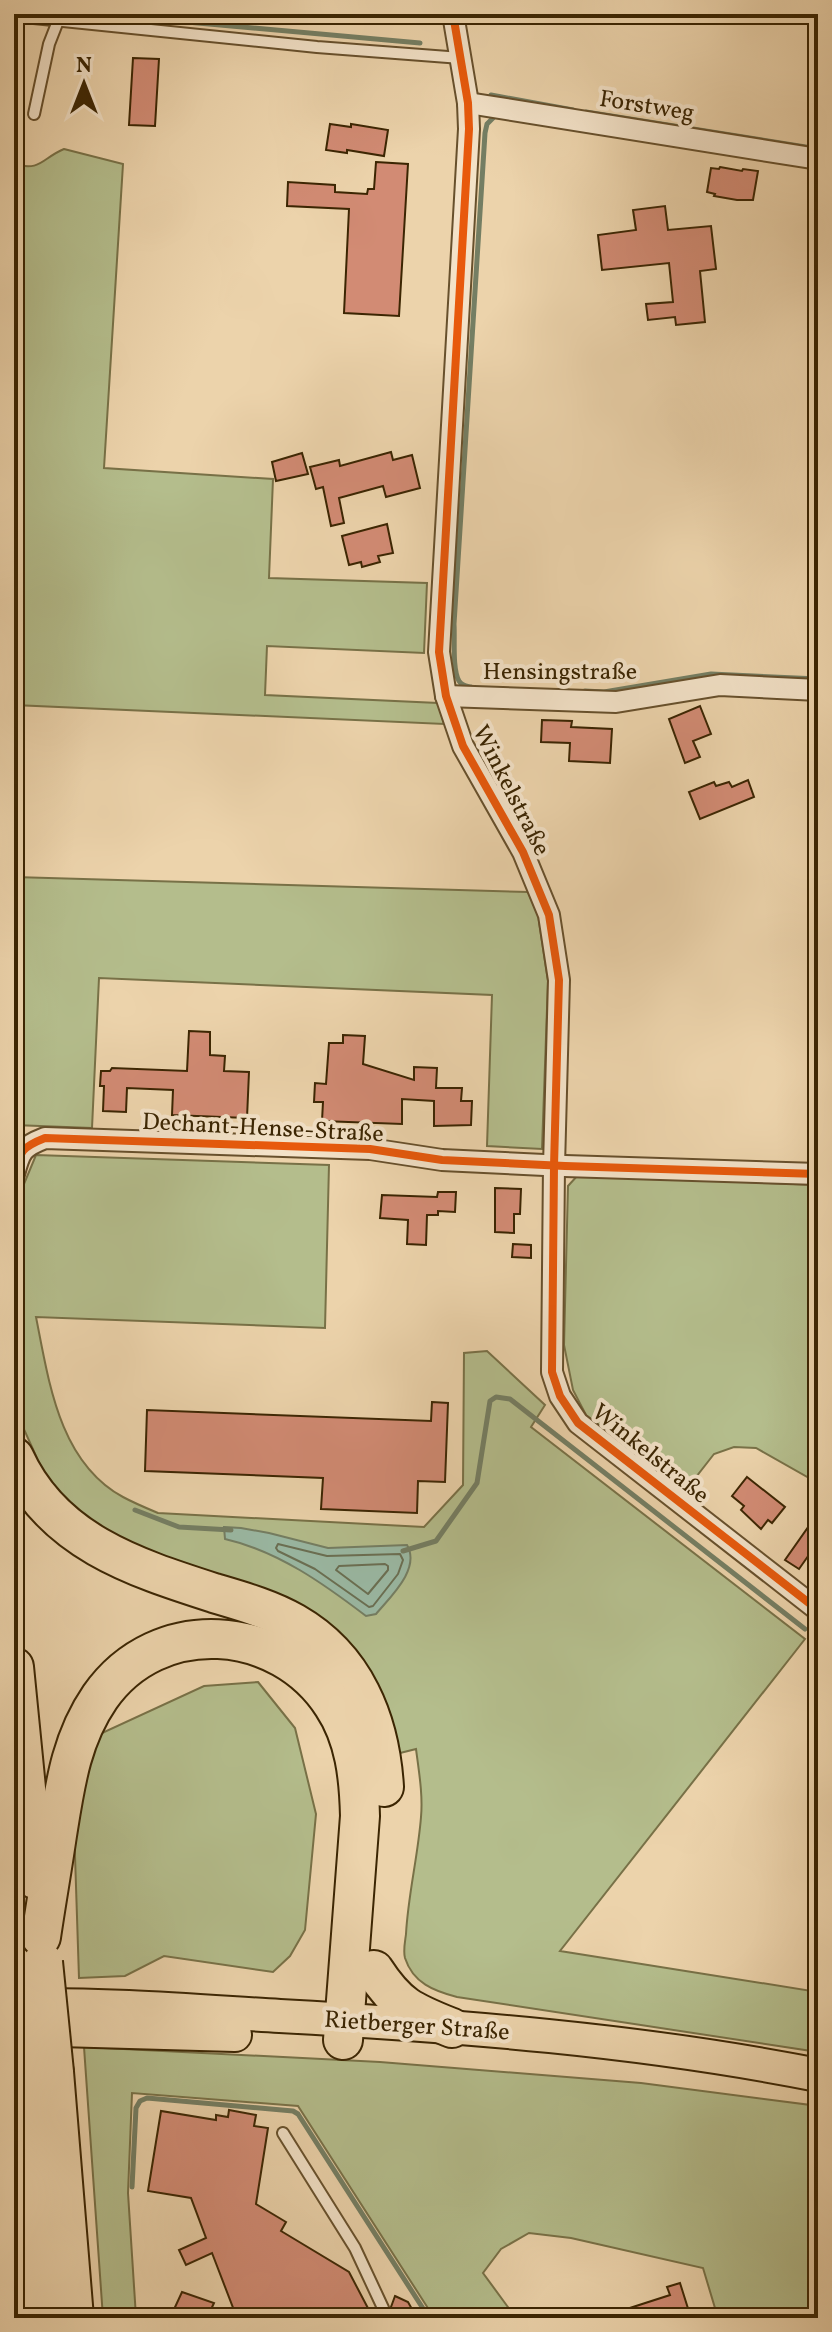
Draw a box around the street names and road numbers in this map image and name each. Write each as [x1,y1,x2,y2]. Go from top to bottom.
street label: Forstweg [597,83,697,131]
street label: Hensingstraße [483,656,637,690]
street label: Winkelstraße [463,720,558,862]
street label: Dechant-Hense-Straße [141,1106,385,1152]
street label: Winkelstraße [584,1396,716,1513]
street label: Rietberger Straße [323,2004,511,2050]

